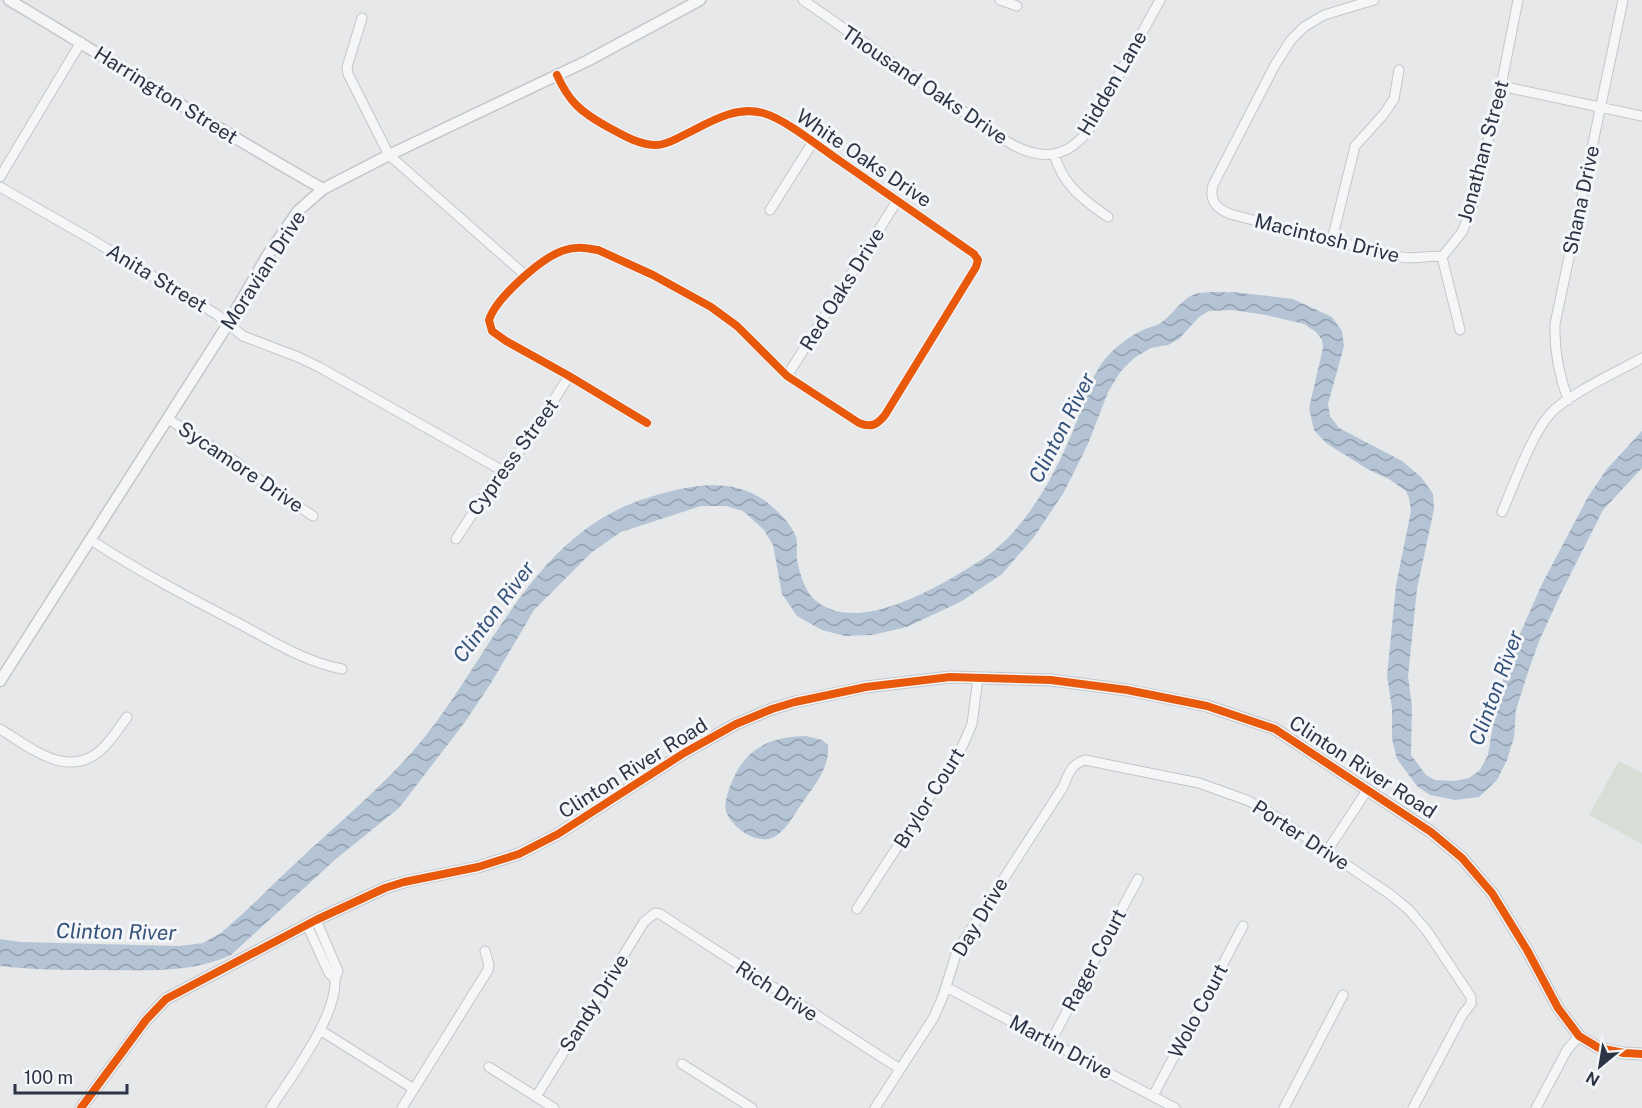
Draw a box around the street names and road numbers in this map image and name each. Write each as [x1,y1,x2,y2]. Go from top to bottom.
street label: Thousand Oaks Drive [837,20,1013,150]
street label: Hidden Lane [1072,26,1152,140]
street label: Harrington Street [90,41,242,149]
street label: Jonathan Street [1452,77,1514,225]
street label: White Oaks Drive [792,104,936,212]
street label: Shana Drive [1558,143,1604,257]
street label: Moravian Drive [216,206,310,334]
street label: Macintosh Drive [1252,208,1402,268]
street label: Red Oaks Drive [795,223,889,355]
street label: Anita Street [102,239,212,317]
street label: Cypress Street [463,394,563,520]
street label: Sycamore Drive [174,416,308,518]
street label: Clinton River Road [1285,710,1441,824]
street label: Clinton River Road [554,713,712,823]
street label: Brylor Court [889,743,969,853]
street label: Porter Drive [1248,795,1354,875]
street label: Day Drive [947,873,1013,961]
street label: Rager Court [1057,905,1131,1015]
street label: Sandy Drive [554,949,634,1057]
street label: Rich Drive [731,956,823,1026]
street label: Wolo Court [1163,960,1233,1062]
street label: Martin Drive [1005,1010,1117,1084]

